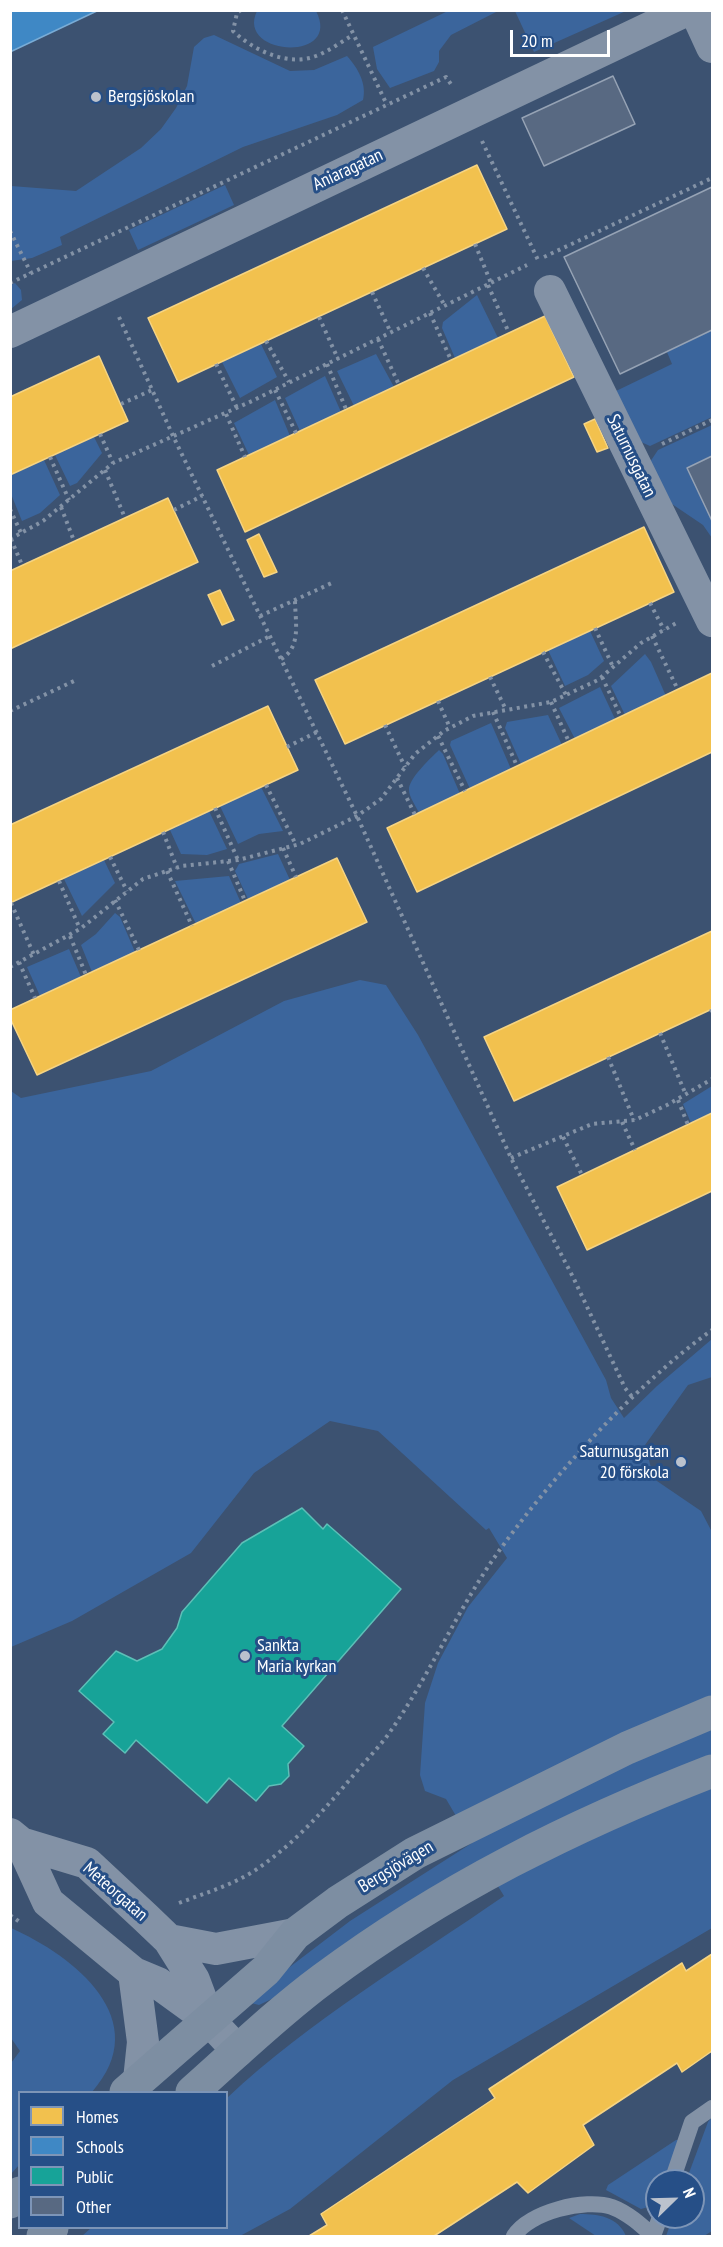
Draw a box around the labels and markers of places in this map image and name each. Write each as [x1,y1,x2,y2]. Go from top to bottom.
place label: Bergsjöskolan [108,86,194,108]
marker: Bergsjöskolan [89,90,103,104]
place label: Saturnusgatan 20 förskola [580,1441,669,1484]
marker: Saturnusgatan 20 förskola [674,1455,688,1469]
place label: Sankta Maria kyrkan [257,1635,336,1678]
marker: Sankta Maria kyrkan [238,1649,252,1663]

